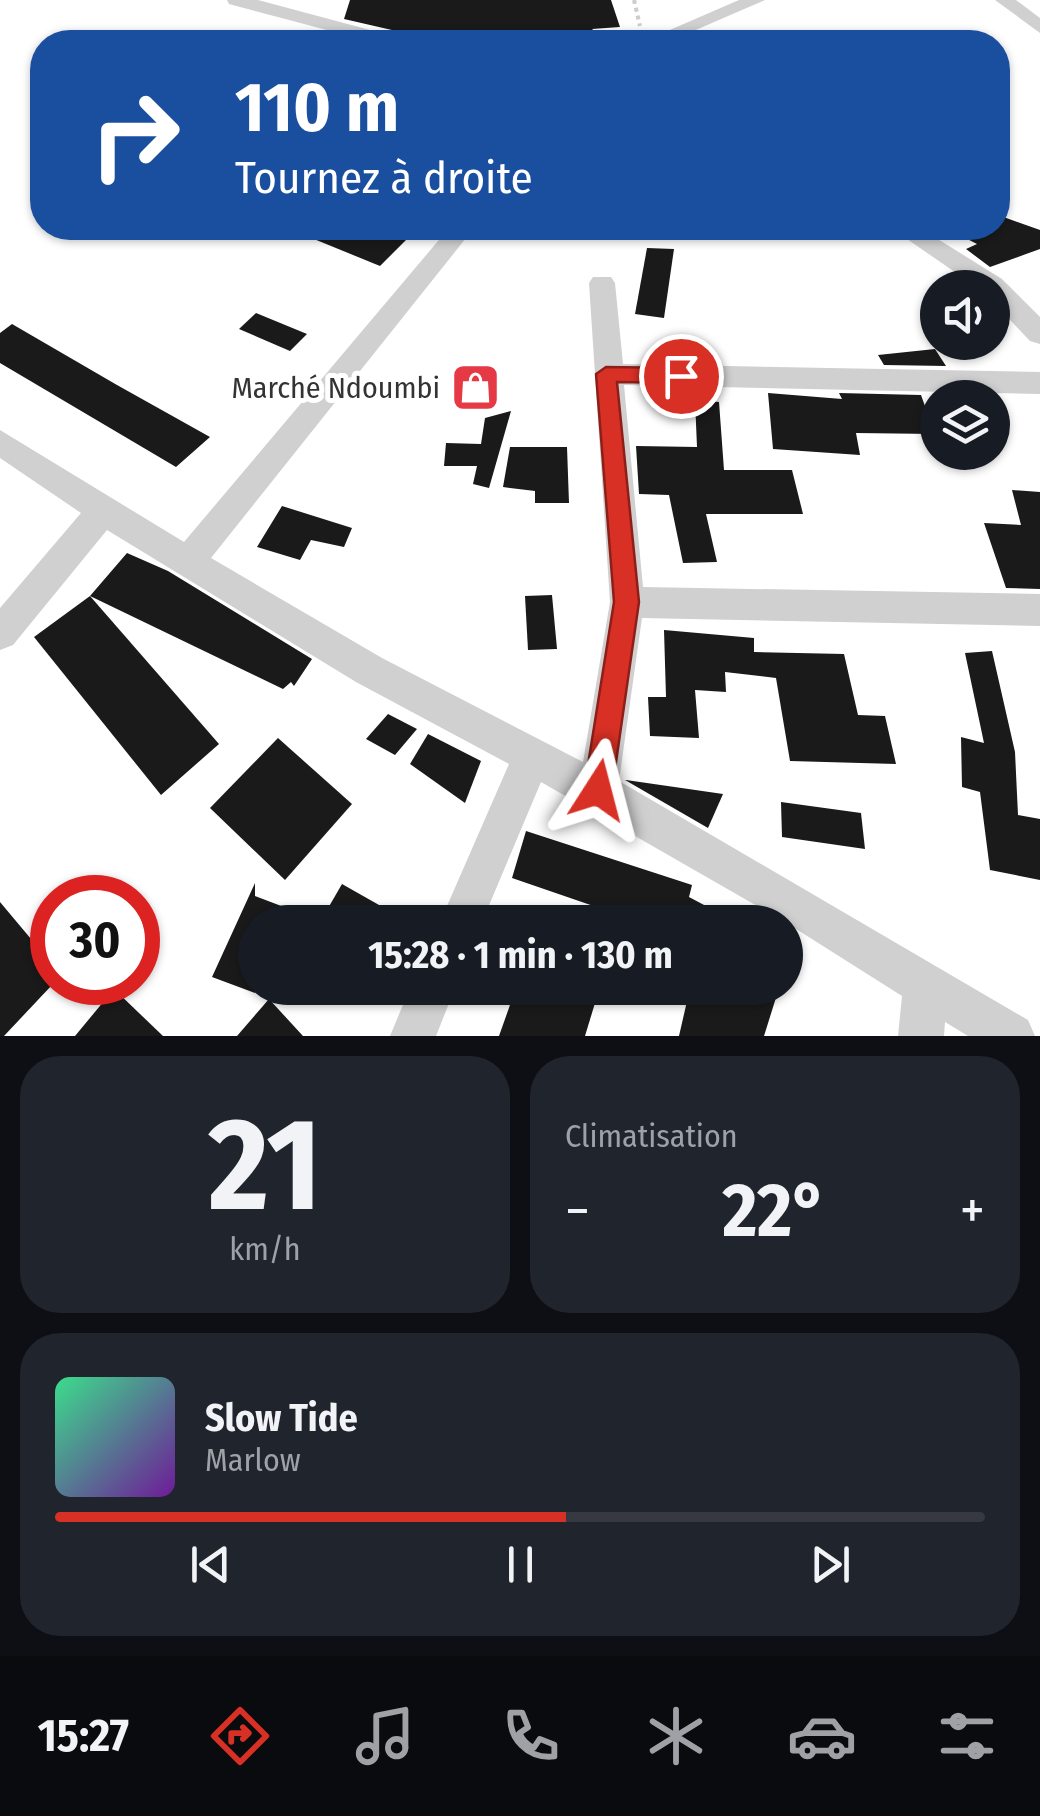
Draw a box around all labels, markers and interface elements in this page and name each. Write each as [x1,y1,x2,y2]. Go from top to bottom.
text: 110 m [235,66,399,150]
icon: right [70,70,200,200]
text: Tournez à droite [235,151,533,205]
map controls [920,270,1010,470]
button: sound [920,270,1010,360]
pin [639,334,724,419]
icon: arrive [654,349,709,404]
shop icon: Marché Ndoumbi [449,362,501,414]
place label: Marché Ndoumbi [231,370,440,406]
button: layers [920,380,1010,470]
position arrow [546,738,650,842]
speed limit sign: 30 [30,875,160,1005]
text: 15:28 · 1 min · 130 m [368,932,673,978]
text: 21 [209,1087,321,1243]
text: Climatisation [565,1117,738,1155]
text: 22° [723,1166,827,1256]
text: − [565,1178,590,1244]
text: + [960,1178,985,1244]
text: km/h [229,1230,301,1268]
text: Slow Tide [205,1395,358,1441]
text: Marlow [205,1441,301,1479]
icon: previous [183,1537,238,1592]
icon: pause [493,1537,548,1592]
icon: next [803,1537,858,1592]
icon: directions [205,1701,275,1771]
icon: music [350,1701,420,1771]
icon: phone [496,1701,566,1771]
icon: climate [641,1701,711,1771]
icon: car [787,1701,857,1771]
icon: filters [932,1701,1002,1771]
text: 15:27 [38,1709,129,1763]

